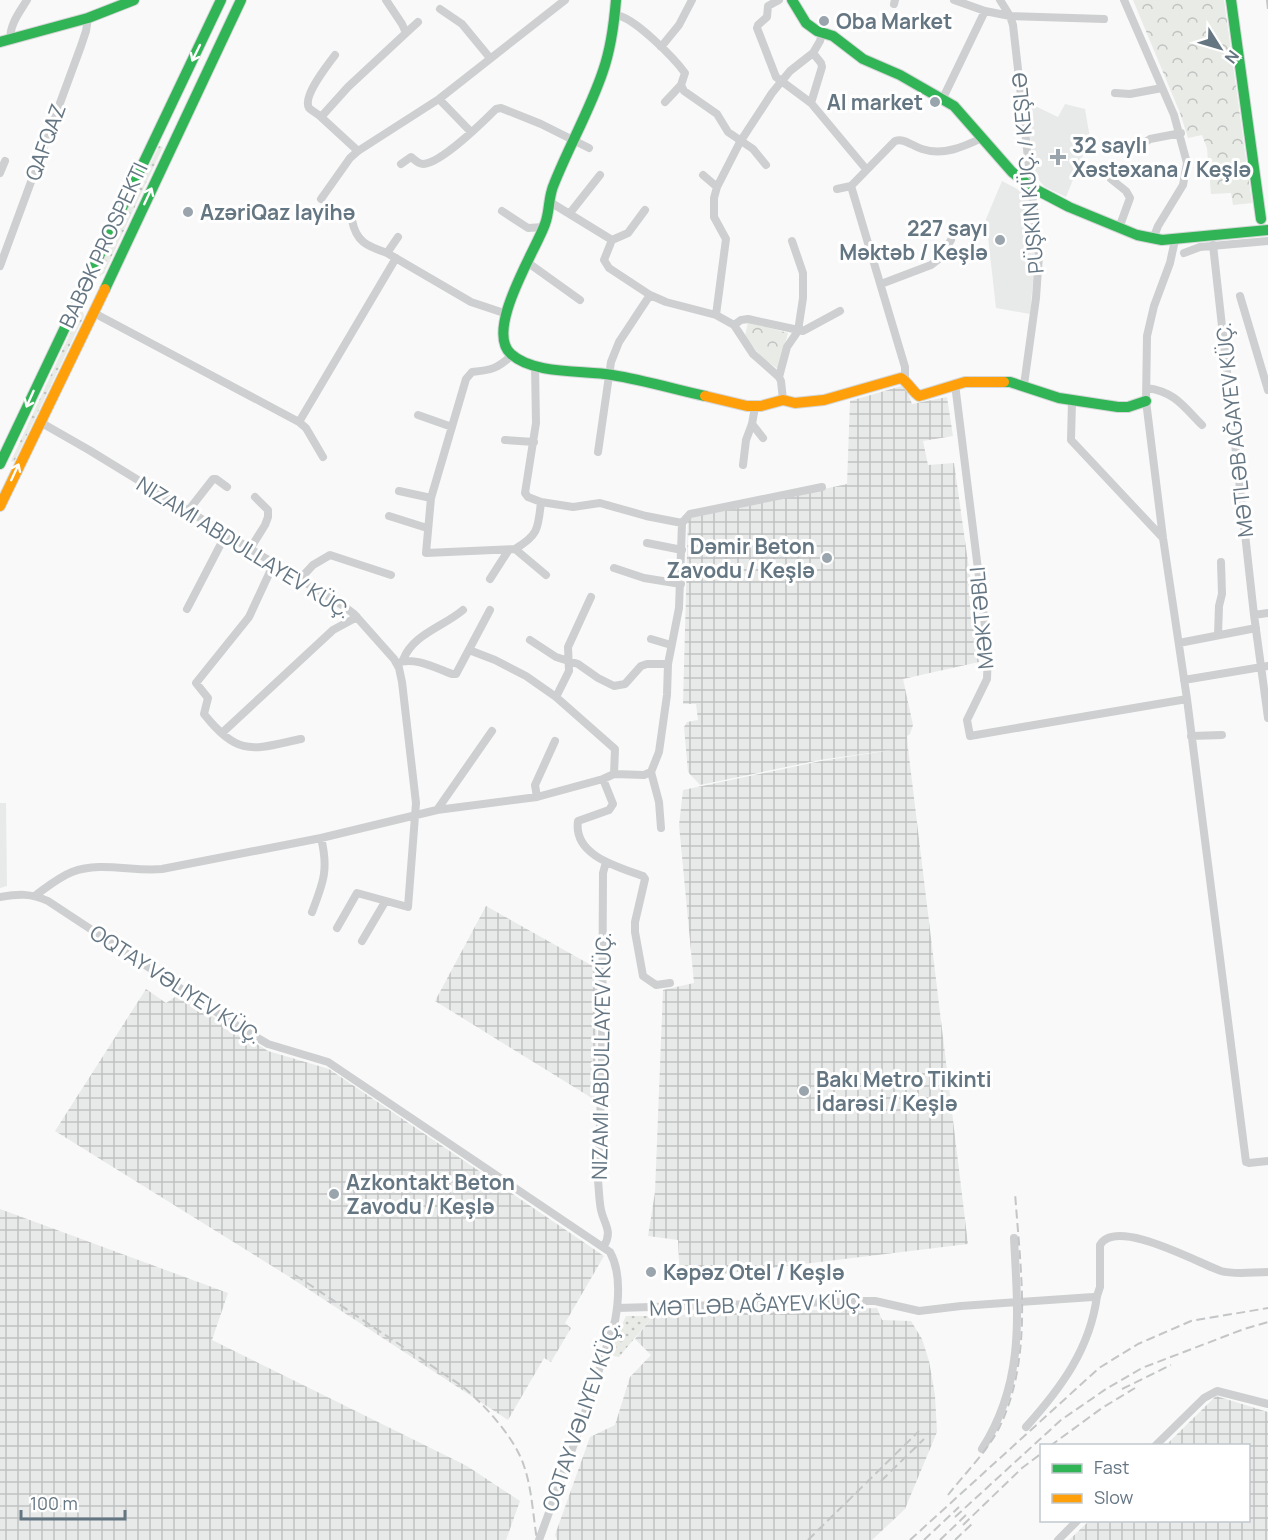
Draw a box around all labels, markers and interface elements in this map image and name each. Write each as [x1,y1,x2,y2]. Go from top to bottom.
place label: Oba Market [836,7,952,35]
marker: Oba Market [817,14,831,28]
north arrow [1190,18,1250,78]
one-way arrow [189,43,201,61]
text: N [1220,46,1244,68]
street label: PÜŞKIN KÜÇ. / KEŞLƏ [1004,71,1050,275]
place label: Al market [827,88,923,116]
marker: Al market [928,95,942,109]
street label: QAFQAZ [18,100,72,184]
place label: 32 saylı Xəstəxana / Keşlə [1072,131,1251,183]
marker: 32 saylı Xəstəxana / Keşlə [1049,148,1067,166]
street label: BABƏK PROSPEKTI [52,158,154,332]
one-way arrow [142,188,154,206]
place label: AzəriQaz layihə [200,198,355,226]
marker: AzəriQaz layihə [181,205,195,219]
place label: 227 sayı Məktəb / Keşlə [839,214,988,266]
marker: 227 sayı Məktəb / Keşlə [993,233,1007,247]
street label: MƏTLƏB AĞAYEV KÜÇ. [1209,321,1259,539]
one-way arrow [24,390,36,408]
one-way arrow [10,464,22,482]
street label: NIZAMI ABDULLAYEV KÜÇ. [132,469,356,625]
place label: Dəmir Beton Zavodu / Keşlə [666,532,815,584]
marker: Dəmir Beton Zavodu / Keşlə [820,551,834,565]
street label: MƏKTƏBLI [963,566,999,670]
street label: OQTAY VƏLIYEV KÜÇ. [85,918,267,1050]
street label: NIZAMI ABDULLAYEV KÜÇ. [585,932,617,1180]
place label: Bakı Metro Tikinti İdarəsi / Keşlə [816,1065,992,1117]
marker: Bakı Metro Tikinti İdarəsi / Keşlə [797,1084,811,1098]
place label: Azkontakt Beton Zavodu / Keşlə [346,1168,515,1220]
marker: Azkontakt Beton Zavodu / Keşlə [327,1187,341,1201]
place label: Kəpəz Otel / Keşlə [663,1258,845,1286]
marker: Kəpəz Otel / Keşlə [644,1265,658,1279]
street label: MƏTLƏB AĞAYEV KÜÇ. [649,1286,865,1322]
street label: OQTAY VƏLIYEV KÜÇ. [535,1317,627,1515]
legend [1040,1444,1250,1522]
text: Fast [1094,1455,1129,1479]
scale bar [21,1483,124,1521]
text: Slow [1094,1485,1134,1509]
text: 100 m [30,1491,78,1515]

